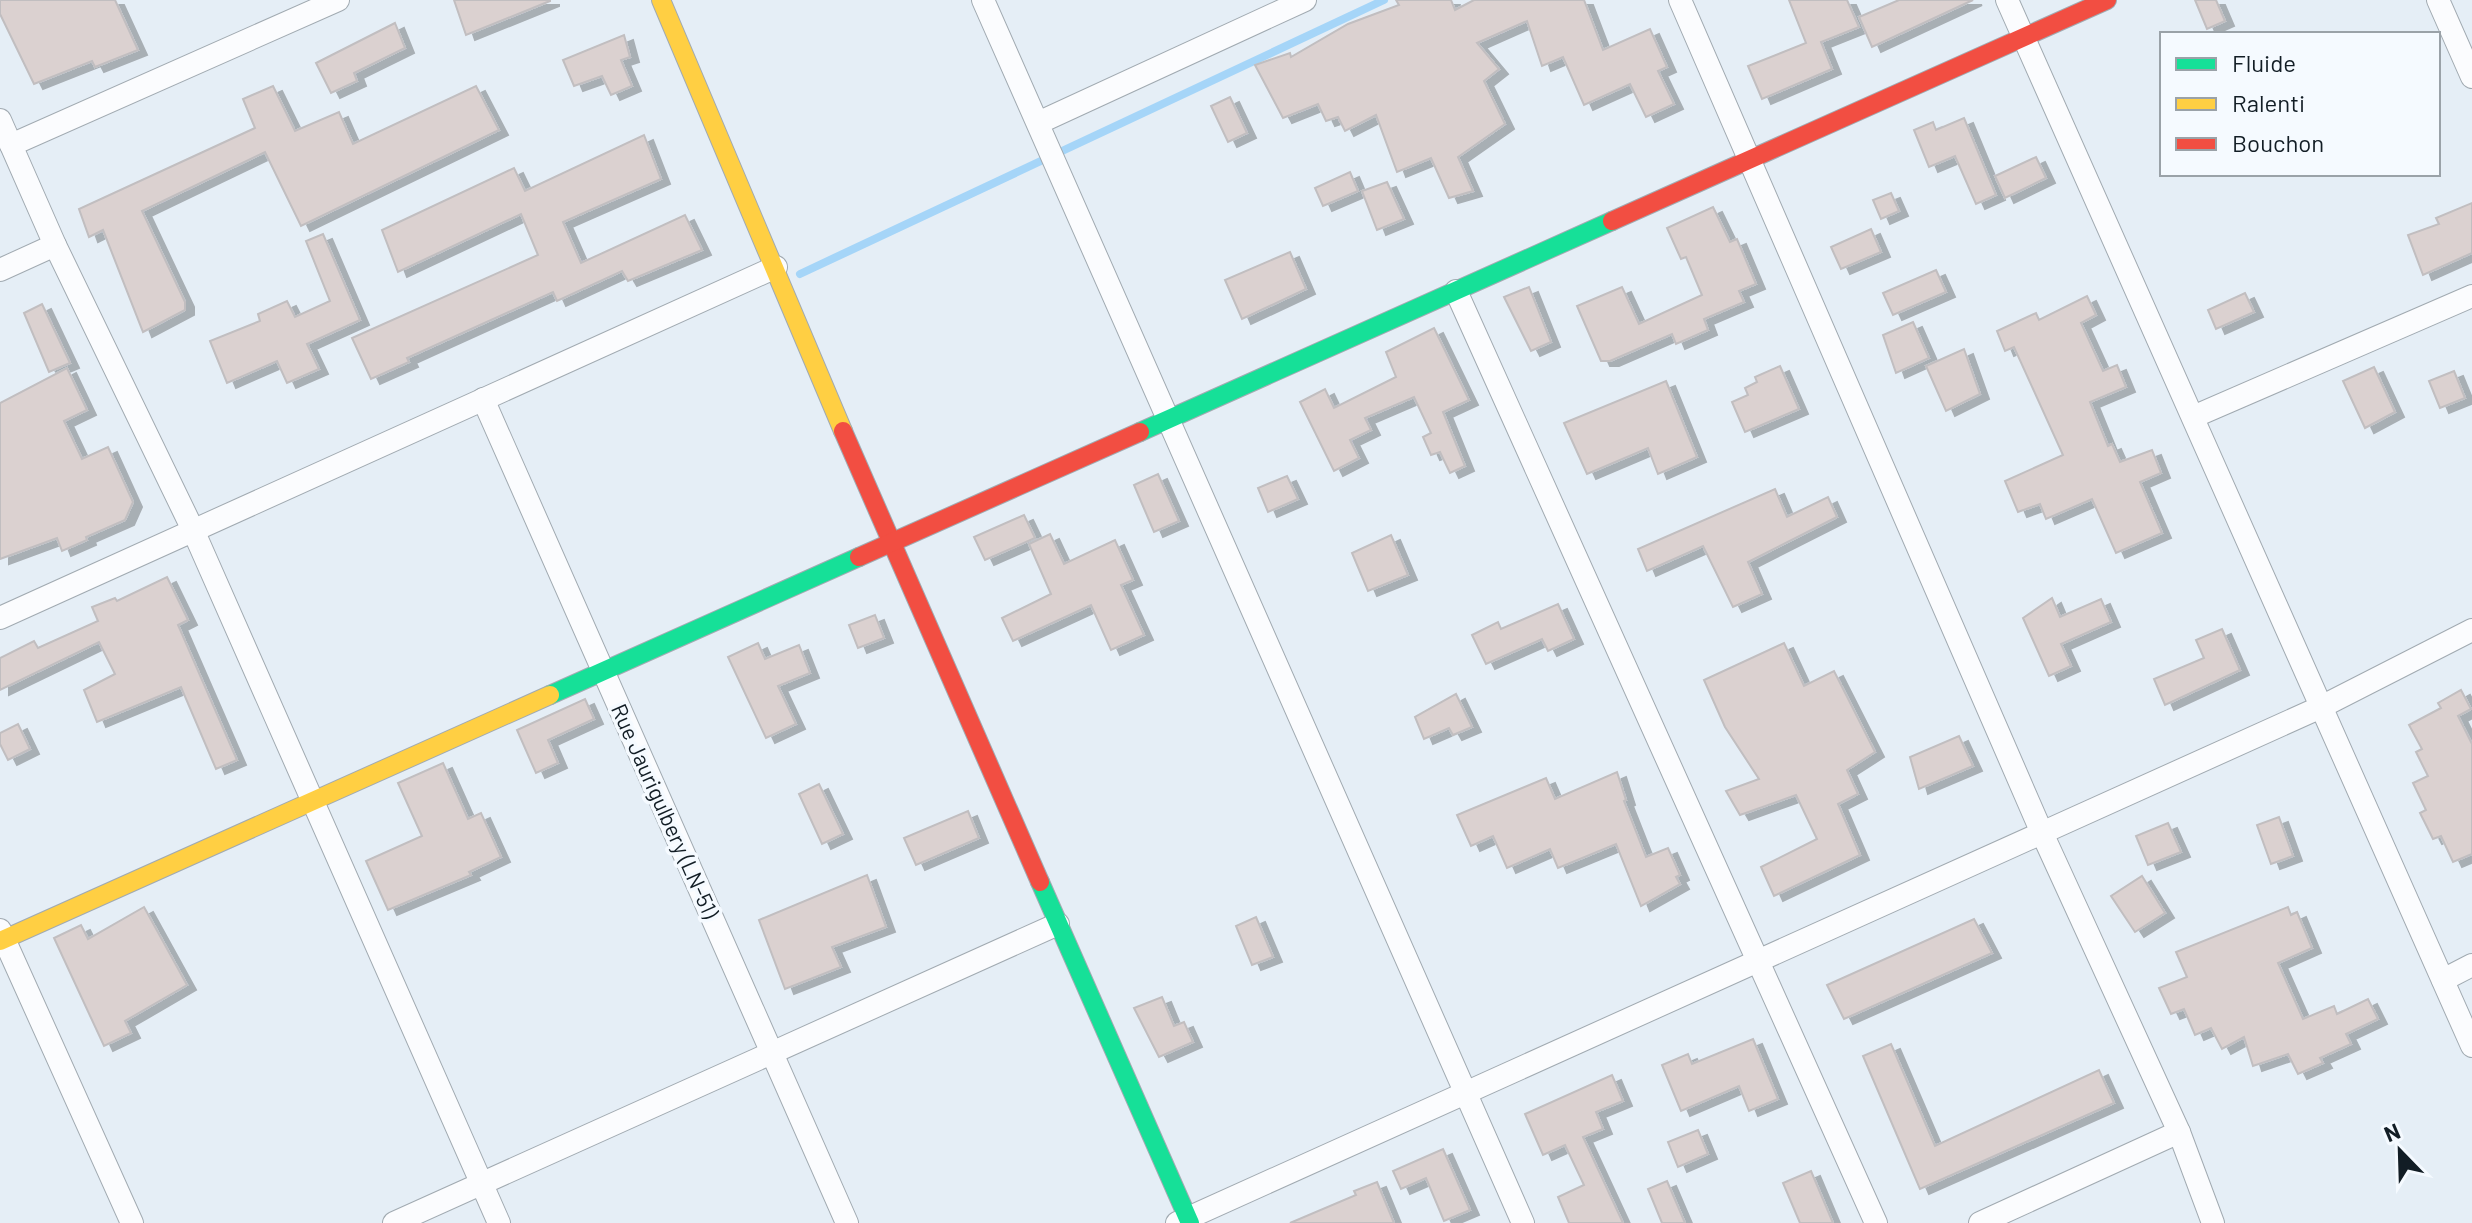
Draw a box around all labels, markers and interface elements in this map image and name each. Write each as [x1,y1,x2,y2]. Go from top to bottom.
legend [2160,32,2440,176]
text: Fluide [2232,48,2296,77]
text: Ralenti [2232,88,2305,117]
text: Bouchon [2232,128,2324,157]
street label: Rue Jaurigulbery (LN-51) [607,699,725,922]
north arrow [2360,1111,2440,1191]
text: N [2380,1117,2404,1146]

